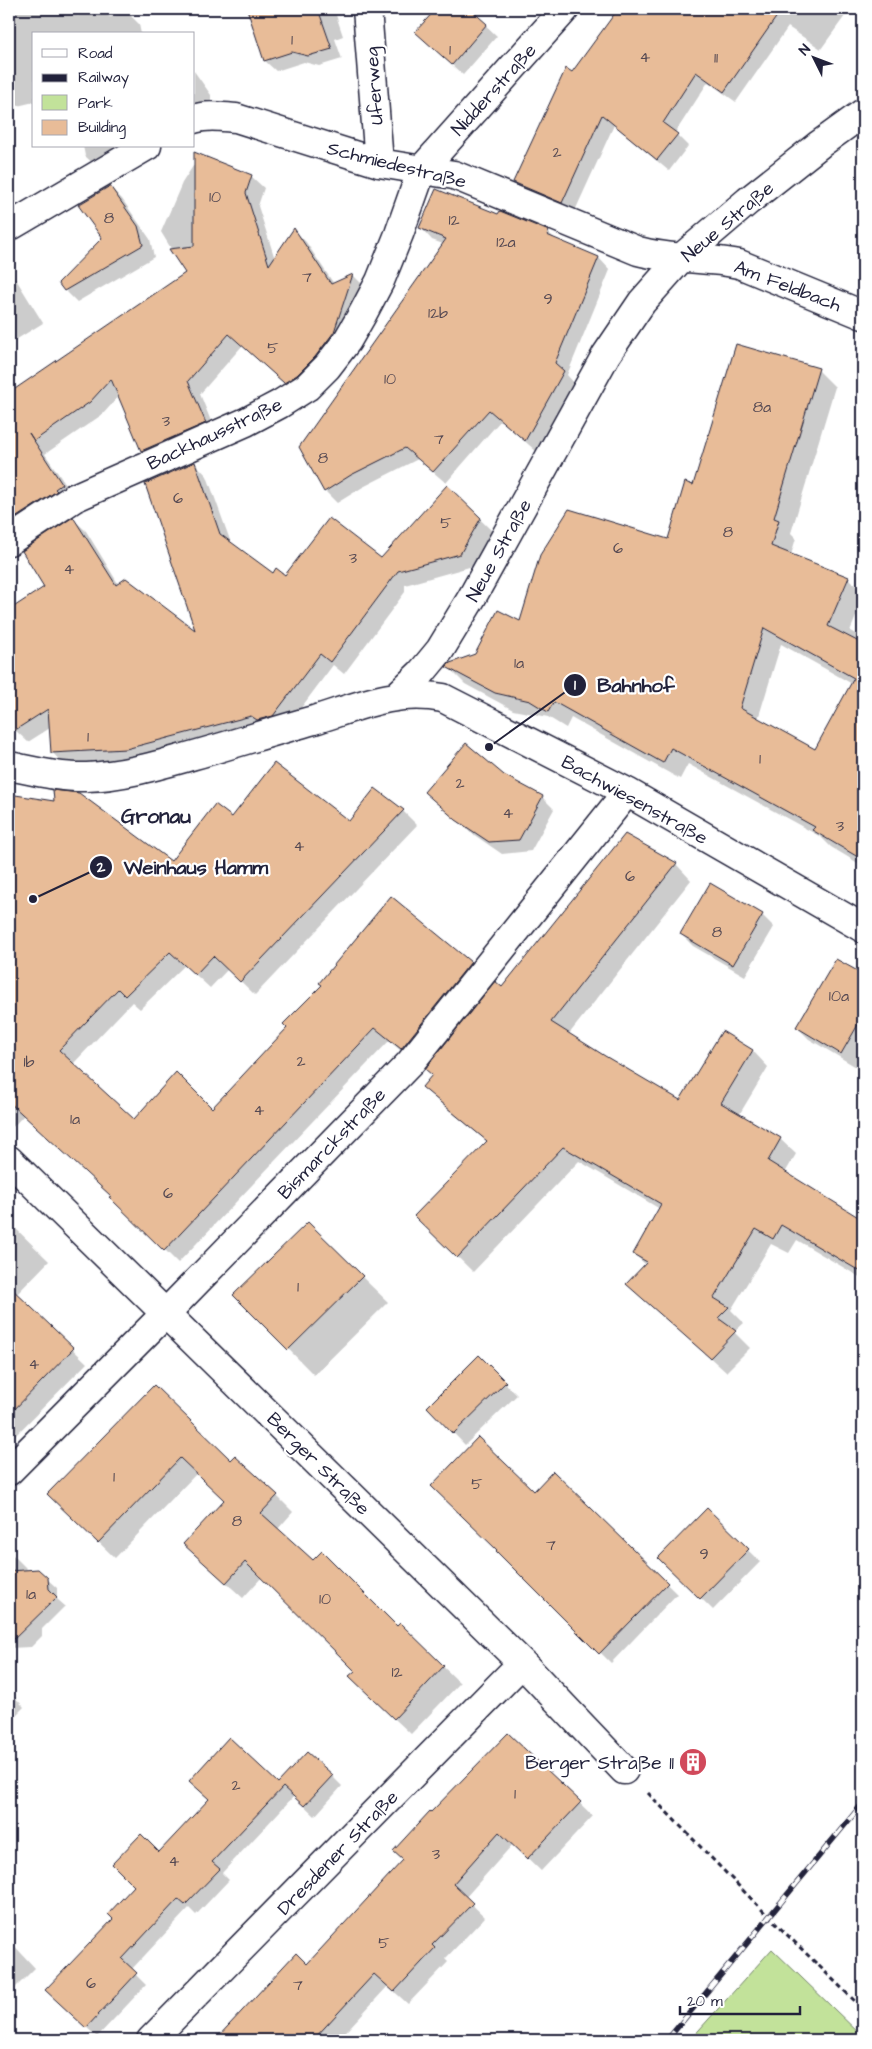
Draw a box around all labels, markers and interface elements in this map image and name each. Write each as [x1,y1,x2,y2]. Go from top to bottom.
house number: 1 [291,29,293,51]
legend [32,32,195,148]
north arrow [790,32,840,82]
street label: Nidderstraße [445,38,543,142]
house number: 1 [449,39,451,61]
text: N [795,40,816,60]
text: Road [78,43,113,64]
street label: Uferweg [358,46,392,126]
house number: 4 [640,46,651,68]
house number: 11 [714,47,718,69]
text: Railway [78,67,129,89]
text: Park [78,93,113,114]
text: Building [78,117,126,139]
street label: Schmiedestraße [324,135,469,196]
house number: 2 [552,141,562,163]
street label: Neue Straße [676,175,780,269]
house number: 10 [209,186,221,208]
house number: 8 [104,207,114,229]
house number: 12 [448,209,460,231]
house number: 12a [496,231,516,253]
street label: Am Feldbach [730,254,845,319]
house number: 7 [302,266,312,288]
house number: 9 [543,288,553,310]
house number: 12b [428,302,448,324]
house number: 5 [267,337,279,359]
house number: 10 [384,368,396,390]
street label: Backhausstraße [143,391,287,478]
house number: 8a [753,396,771,418]
house number: 3 [162,410,170,432]
house number: 7 [434,428,444,450]
house number: 8 [318,447,328,469]
house number: 6 [173,487,183,509]
street label: Neue Straße [460,495,539,607]
house number: 5 [440,512,452,534]
house number: 8 [723,521,733,543]
house number: 6 [613,537,623,559]
house number: 3 [349,547,357,569]
house number: 4 [64,558,75,580]
house number: 1a [514,652,524,674]
callout: Bahnhof [562,668,685,703]
text: Bahnhof [597,672,676,700]
text: 1 [574,675,576,696]
house number: 1 [87,726,89,748]
house number: 1 [759,748,761,770]
street label: Bachwiesenstraße [556,749,712,852]
house number: 2 [455,772,465,794]
district label: Gronau [121,802,191,831]
house number: 4 [503,802,514,824]
house number: 3 [836,815,844,837]
house number: 4 [294,835,305,857]
callout: Weinhaus Hamm [89,850,278,885]
text: Weinhaus Hamm [123,854,269,882]
text: 2 [96,857,106,878]
house number: 6 [625,865,635,887]
house number: 8 [712,921,722,943]
house number: 10a [829,985,849,1007]
house number: 2 [296,1050,306,1072]
house number: 1b [23,1051,35,1073]
street label: Bismarckstraße [272,1082,392,1206]
house number: 4 [254,1099,265,1121]
house number: 1a [70,1108,80,1130]
house number: 6 [163,1182,173,1204]
house number: 1 [297,1276,299,1298]
house number: 4 [29,1353,40,1375]
street label: Berger Straße [260,1406,376,1522]
house number: 1 [113,1466,115,1488]
house number: 5 [471,1473,483,1495]
house number: 8 [232,1510,242,1532]
house number: 7 [546,1534,556,1556]
house number: 9 [699,1543,709,1565]
house number: 1a [26,1583,36,1605]
house number: 10 [319,1588,331,1610]
house number: 12 [391,1661,403,1683]
building icon: Berger Straße 11 [678,1747,708,1777]
place label: Berger Straße 11 [525,1750,675,1778]
house number: 2 [231,1774,241,1796]
house number: 1 [514,1783,516,1805]
street label: Dresdener Straße [271,1785,405,1922]
house number: 3 [432,1843,440,1865]
house number: 4 [169,1850,180,1872]
house number: 5 [378,1932,390,1954]
house number: 6 [86,1972,96,1994]
house number: 7 [293,1974,303,1996]
scale bar [680,1984,800,2016]
text: 20 m [687,1991,723,2012]

